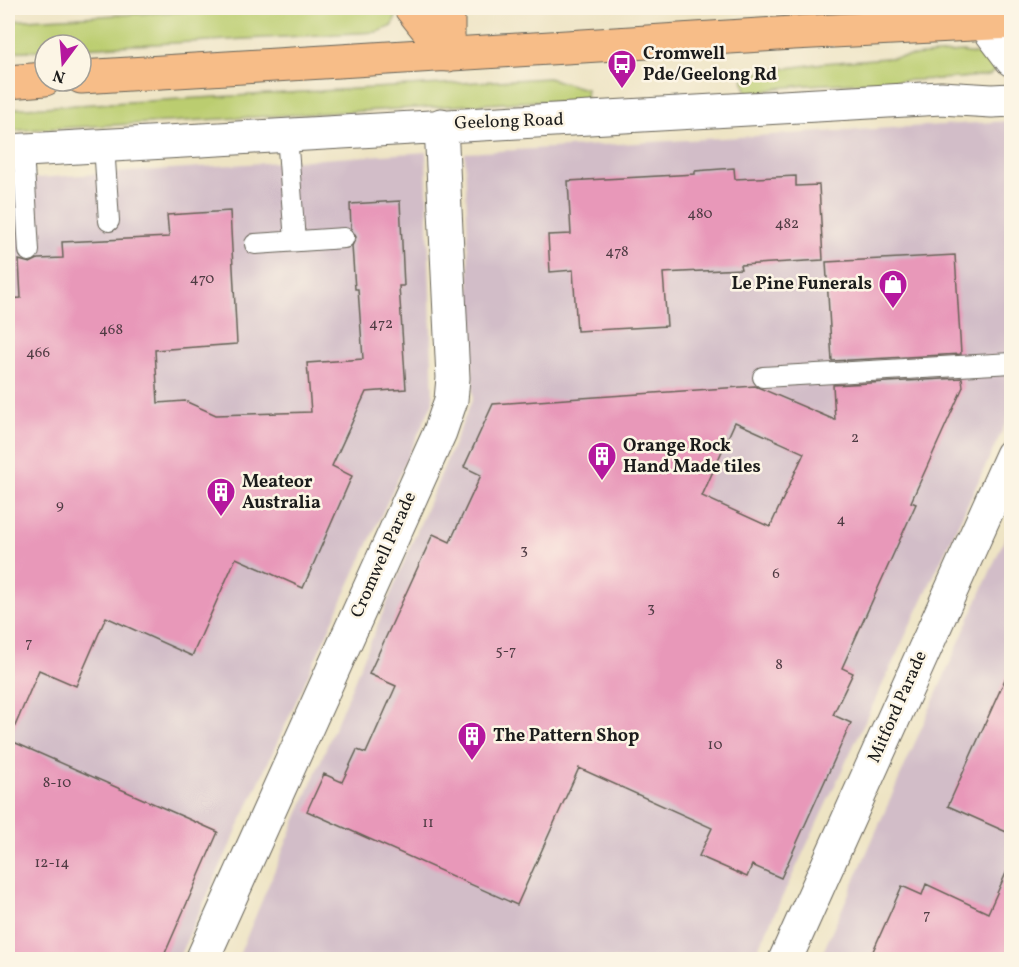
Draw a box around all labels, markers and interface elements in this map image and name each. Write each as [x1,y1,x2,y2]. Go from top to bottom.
north arrow [33,33,93,93]
place label: Cromwell Pde/Geelong Rd [643,42,777,88]
bus stop icon: Cromwell Pde/Geelong Rd [606,48,638,90]
text: N [50,63,68,88]
street label: Geelong Road [454,108,564,136]
house number: 480 [687,204,713,225]
house number: 482 [775,214,799,235]
house number: 478 [605,242,629,263]
shop icon: Le Pine Funerals [877,268,909,310]
house number: 470 [190,269,214,290]
place label: Le Pine Funerals [732,272,872,297]
house number: 472 [369,314,393,335]
house number: 468 [99,320,123,341]
house number: 466 [26,343,50,364]
house number: 2 [851,428,859,449]
place label: Orange Rock Hand Made tiles [623,434,761,480]
building icon: Orange Rock Hand Made tiles [586,440,618,482]
place label: Meateor Australia [242,470,321,516]
building icon: Meateor Australia [205,476,237,518]
street label: Cromwell Parade [345,488,423,622]
house number: 9 [56,495,64,516]
house number: 4 [837,510,846,531]
house number: 3 [520,540,528,561]
house number: 6 [772,564,780,585]
house number: 3 [647,598,655,619]
house number: 7 [25,633,33,654]
house number: 5-7 [496,641,516,662]
street label: Mitford Parade [862,647,934,767]
house number: 8 [775,655,783,676]
building icon: The Pattern Shop [456,720,488,762]
place label: The Pattern Shop [493,724,639,749]
house number: 10 [708,735,722,756]
house number: 8-10 [43,773,71,794]
house number: 11 [422,813,434,834]
house number: 12-14 [35,853,70,874]
house number: 7 [923,905,931,926]

